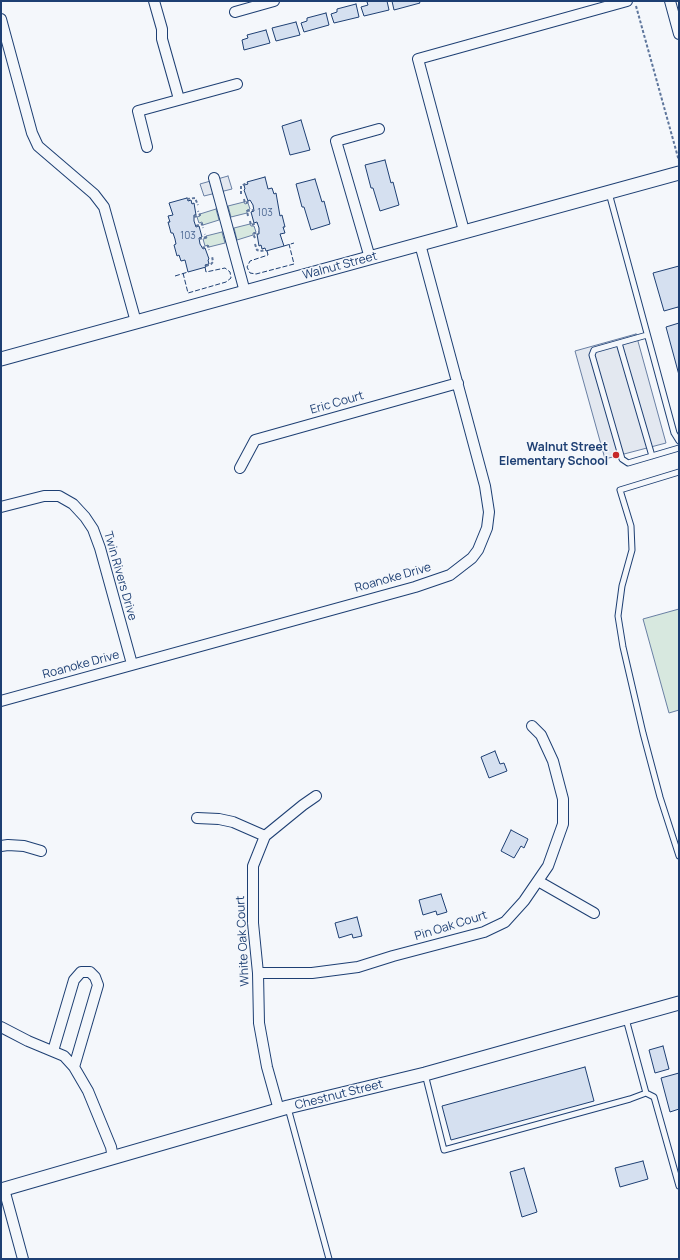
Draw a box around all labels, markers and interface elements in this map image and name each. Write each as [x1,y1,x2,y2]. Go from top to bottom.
house number: 103 [257,207,273,219]
house number: 103 [180,230,196,242]
street label: Walnut Street [301,249,379,283]
street label: Eric Court [309,389,365,417]
place label: Walnut Street Elementary School [499,441,608,469]
marker: Walnut Street Elementary School [611,450,621,460]
street label: Twin Rivers Drive [100,530,140,622]
street label: Roanoke Drive [353,560,433,596]
street label: Roanoke Drive [41,648,121,682]
street label: White Oak Court [233,895,253,987]
street label: Pin Oak Court [413,908,489,944]
street label: Chestnut Street [293,1077,385,1113]

